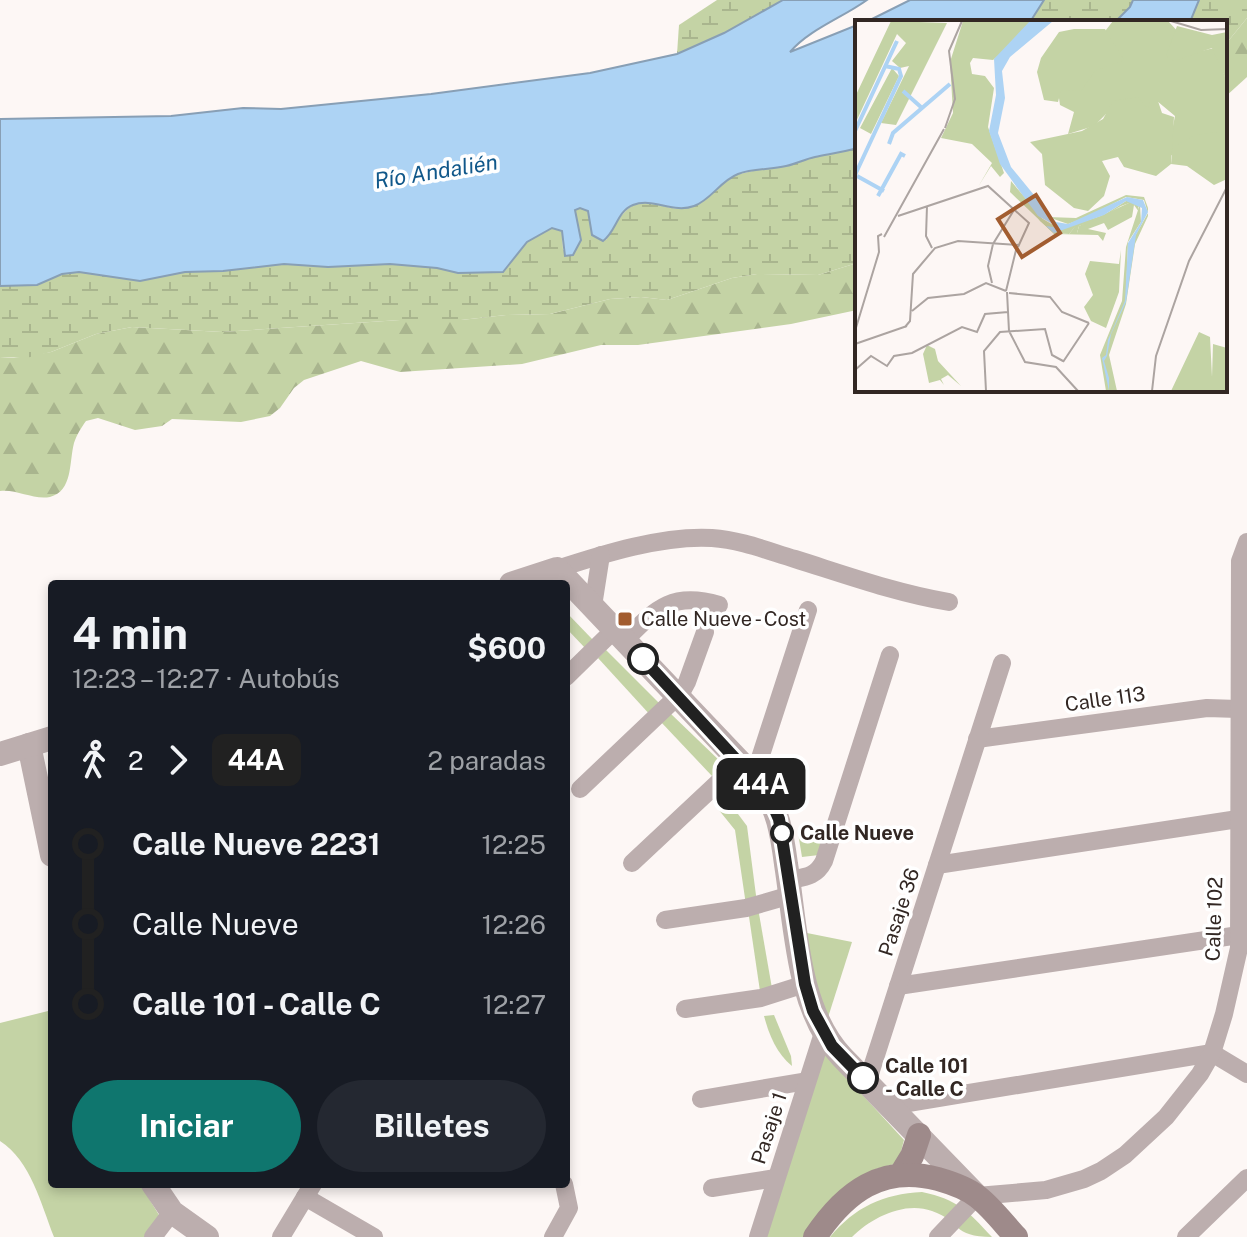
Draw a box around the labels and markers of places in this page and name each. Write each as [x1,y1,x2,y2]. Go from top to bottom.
place label: Calle Nueve - Cost [641,607,806,631]
marker: Calle Nueve - Cost [616,610,634,628]
unlabelled marker [628,644,658,674]
place label: Calle Nueve [800,821,914,845]
marker: Calle Nueve [771,822,793,844]
place label: Calle 101 - Calle C [885,1054,969,1101]
marker: Calle 101 - Calle C [848,1063,878,1093]

